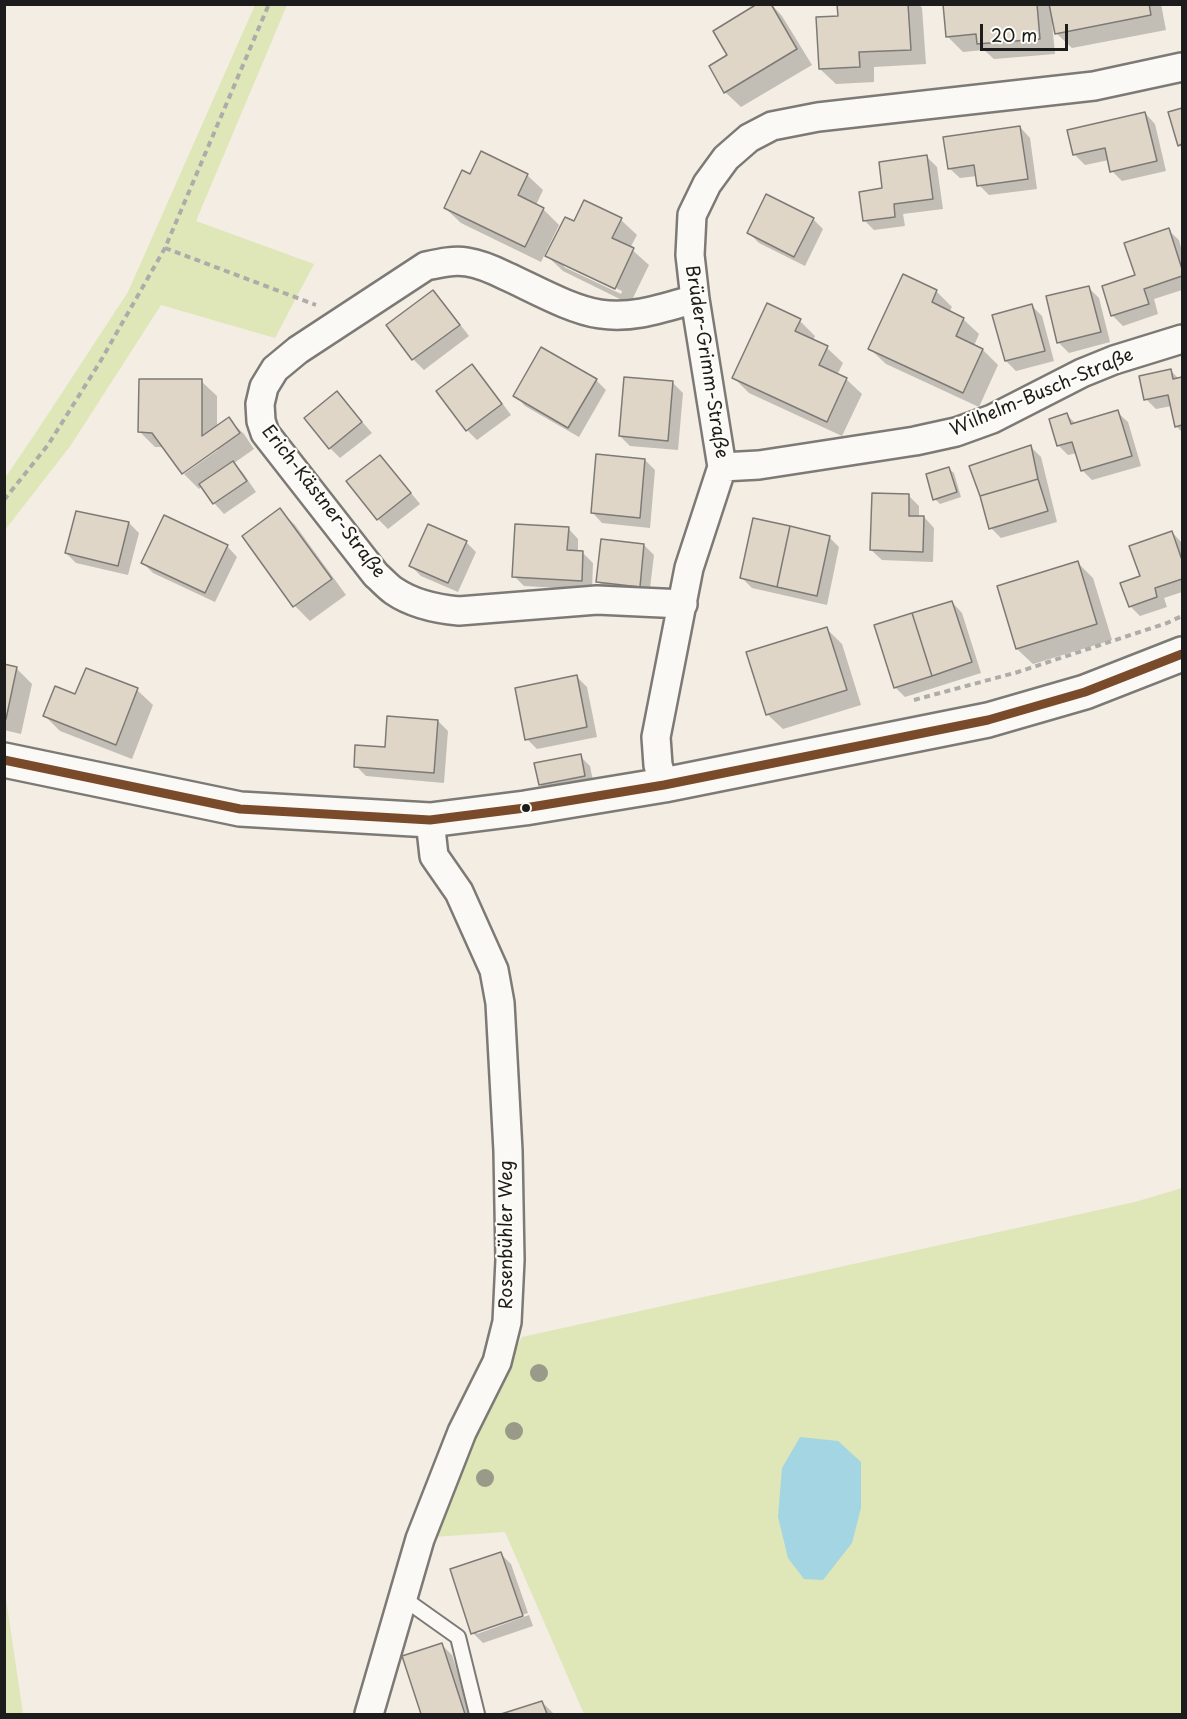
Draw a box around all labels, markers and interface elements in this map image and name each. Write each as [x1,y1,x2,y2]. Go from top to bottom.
scale bar [983,12,1072,50]
text: 20 m [991,21,1037,48]
street label: Brüder-Grimm-Straße [680,264,732,460]
street label: Wilhelm-Busch-Straße [947,345,1137,441]
street label: Erich-Kästner-Straße [257,421,389,583]
unlabelled marker [520,802,532,814]
street label: Rosenbühler Weg [496,1160,518,1310]

